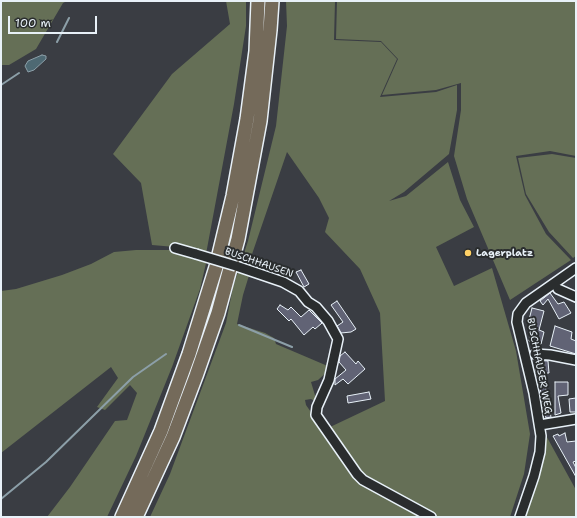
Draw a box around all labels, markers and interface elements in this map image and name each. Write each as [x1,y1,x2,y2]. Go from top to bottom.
scale bar [10,8,99,34]
text: 100 m [15,15,51,31]
street label: BUSCHHAUSEN [223,246,295,280]
place label: Lagerplatz [476,247,533,259]
marker: Lagerplatz [463,248,473,258]
street label: BUSCHHAUSER WEG [524,317,554,415]

